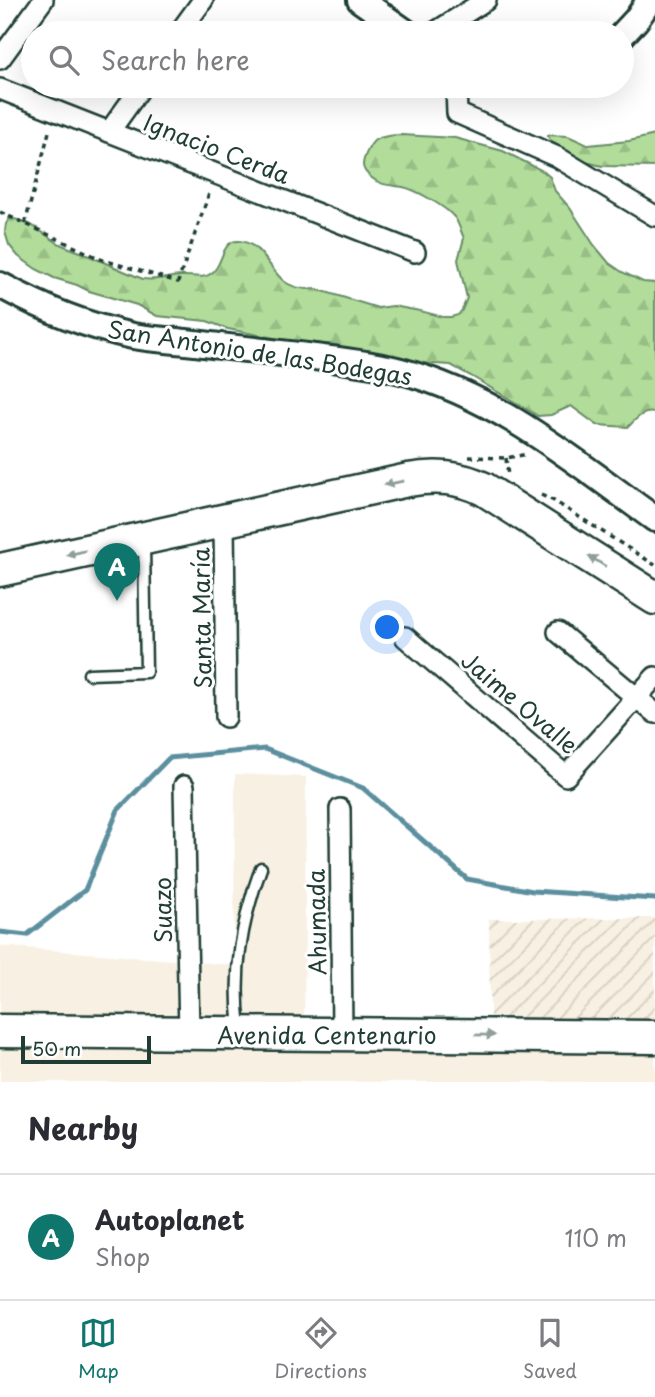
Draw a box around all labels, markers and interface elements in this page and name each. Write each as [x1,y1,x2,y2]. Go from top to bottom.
search box [21,21,634,98]
text: Search here [101,40,250,79]
icon: search [45,41,83,79]
street label: Ignacio Cerda [139,104,296,192]
street label: San Antonio de las Bodegas [105,311,415,393]
one-way arrow [383,478,405,489]
pin: A [94,543,140,601]
one-way arrow [65,547,87,558]
street label: Santa María [182,547,220,689]
one-way arrow [588,555,607,568]
your location [370,610,404,644]
street label: Jaime Ovalle [454,643,586,761]
street label: Ahumada [298,868,334,975]
street label: Suazo [144,877,180,943]
street label: Avenida Centenario [217,1017,437,1052]
one-way arrow [474,1029,496,1041]
scale bar [21,1033,150,1065]
text: 50 m [32,1034,81,1062]
text: Nearby [28,1105,138,1150]
text: Autoplanet [95,1200,244,1239]
text: A [42,1220,60,1255]
text: 110 m [565,1220,627,1255]
text: Shop [95,1239,150,1274]
tab: Map [78,1314,119,1384]
tab: Directions [275,1314,367,1384]
tab: Saved [523,1314,577,1384]

